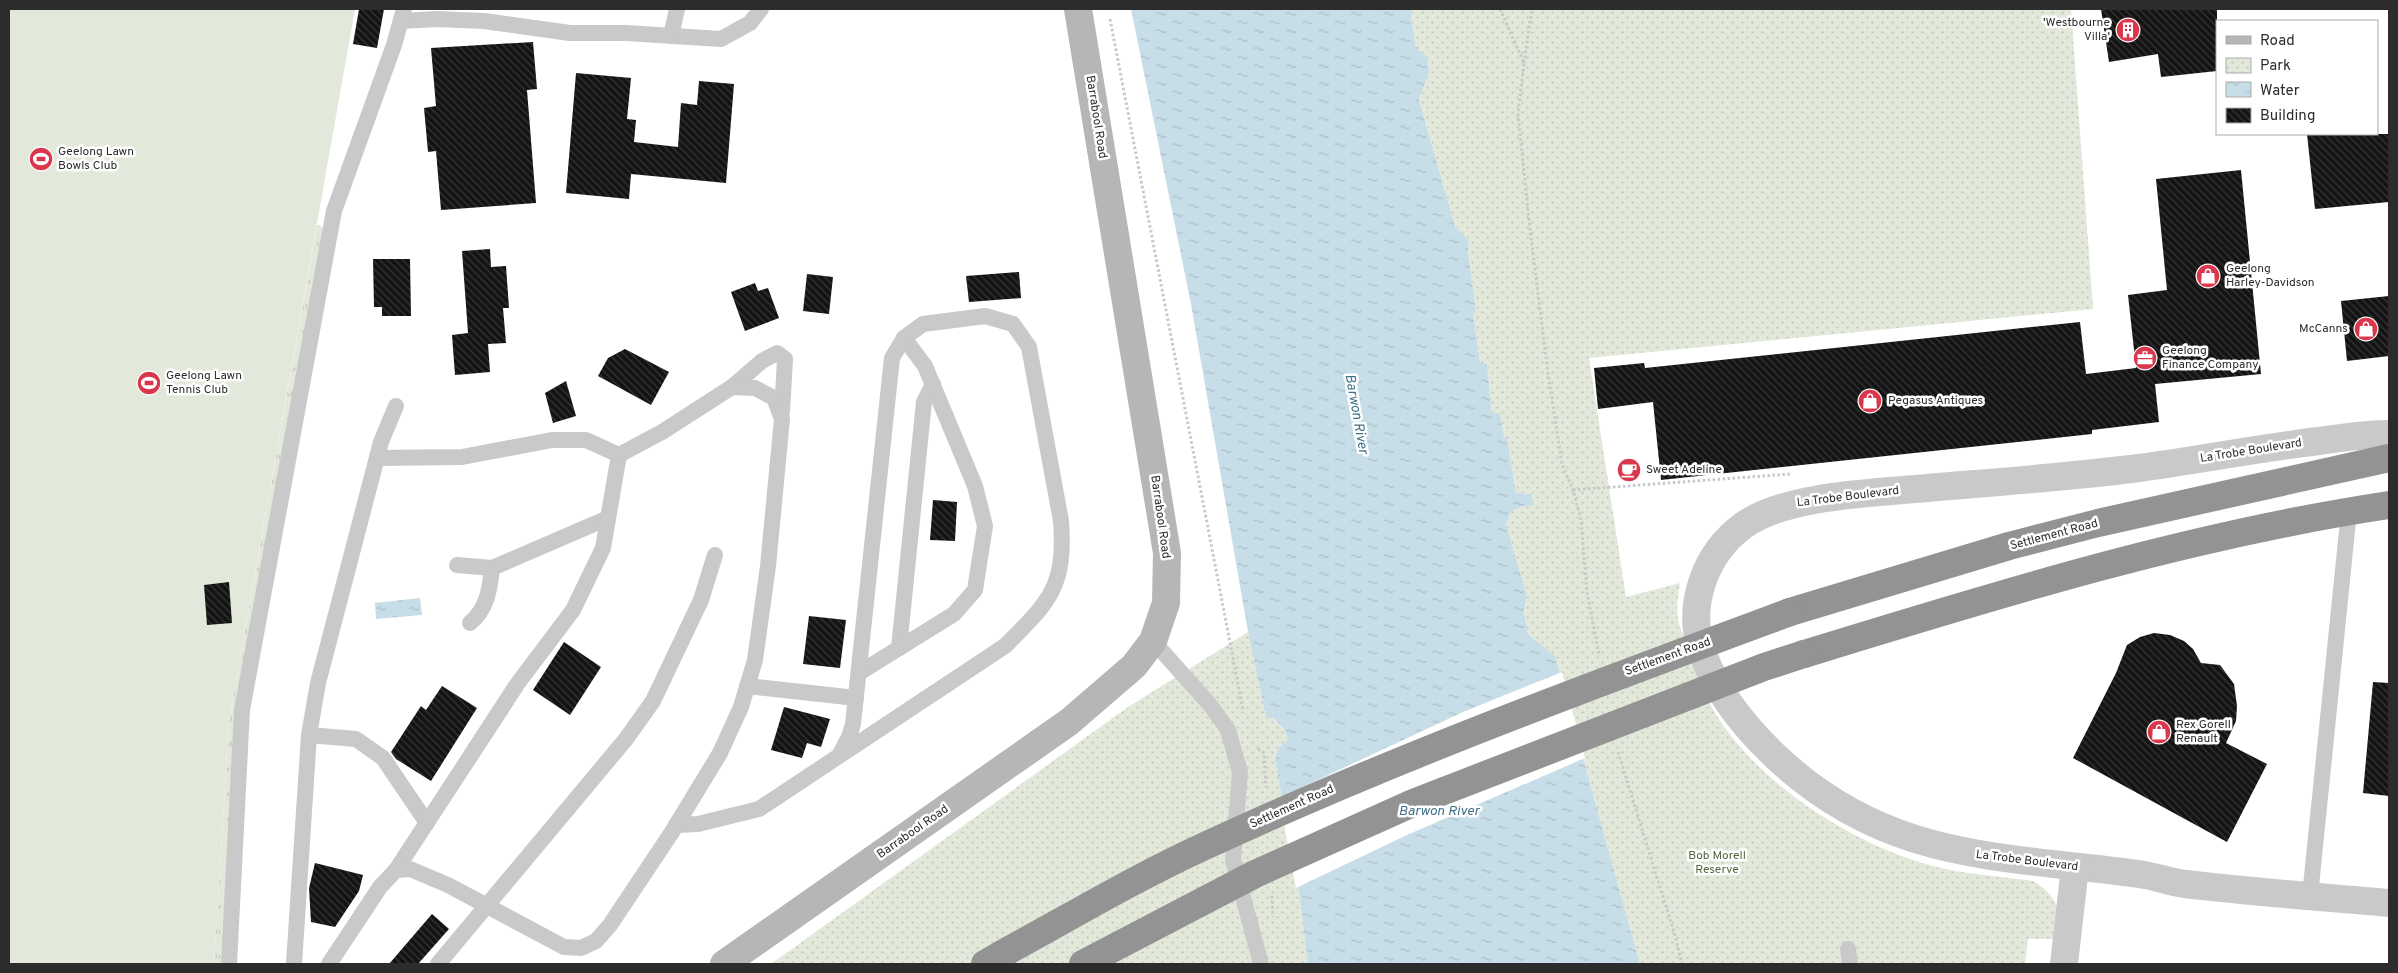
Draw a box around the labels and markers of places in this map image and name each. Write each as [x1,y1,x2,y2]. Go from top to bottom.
place label: 'Westbourne Villa' [2043,15,2110,45]
building icon: 'Westbourne Villa' [2115,17,2141,43]
place label: Geelong Lawn Bowls Club [58,144,134,174]
sports icon: Geelong Lawn Bowls Club [28,146,54,172]
place label: Geelong Harley-Davidson [2226,261,2315,291]
shop icon: Geelong Harley-Davidson [2195,263,2221,289]
shop icon: McCanns [2353,316,2379,342]
place label: McCanns [2299,321,2348,337]
place label: Geelong Finance Company [2162,343,2259,373]
office icon: Geelong Finance Company [2132,345,2158,371]
place label: Geelong Lawn Tennis Club [166,368,242,398]
sports icon: Geelong Lawn Tennis Club [136,370,162,396]
shop icon: Pegasus Antiques [1857,388,1883,414]
place label: Pegasus Antiques [1888,393,1983,409]
cafe icon: Sweet Adeline [1616,457,1642,483]
place label: Sweet Adeline [1646,462,1722,478]
place label: Rex Gorell Renault [2176,717,2231,747]
shop icon: Rex Gorell Renault [2146,719,2172,745]

